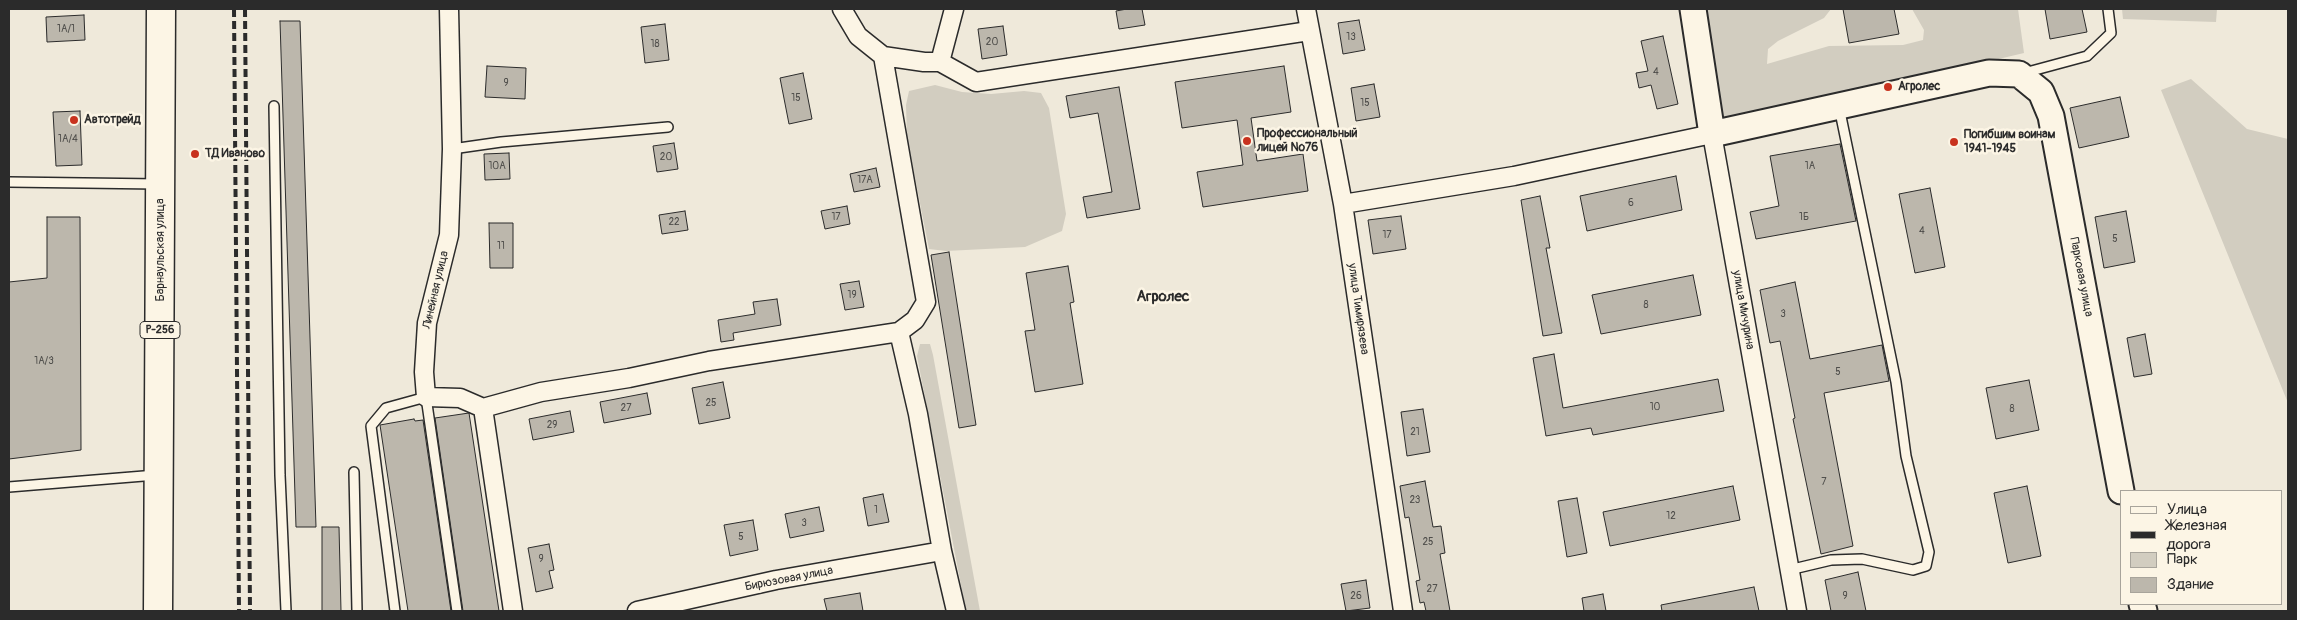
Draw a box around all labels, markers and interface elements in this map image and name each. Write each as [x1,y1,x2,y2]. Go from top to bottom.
house number: 1А/1 [57,23,75,35]
house number: 13 [1346,31,1356,43]
house number: 20 [986,36,998,48]
house number: 18 [651,38,659,50]
house number: 4 [1653,66,1659,78]
house number: 9 [503,77,509,89]
place label: Агролес [1898,80,1940,94]
marker: Агролес [1882,81,1894,93]
house number: 15 [791,92,801,104]
house number: 15 [1360,97,1370,109]
place label: Автотрейд [84,113,141,127]
marker: Автотрейд [68,114,80,126]
place label: Профессиональный лицей №76 [1257,127,1358,155]
place label: Погибшим воинам 1941-1945 [1964,128,2055,156]
house number: 1А/4 [58,133,78,145]
marker: Профессиональный лицей №76 [1241,135,1253,147]
marker: Погибшим воинам 1941-1945 [1948,136,1960,148]
place label: ТД Иваново [205,147,265,161]
marker: ТД Иваново [189,148,201,160]
house number: 20 [660,151,672,163]
house number: 10А [488,160,506,172]
house number: 1А [1805,160,1815,172]
house number: 17А [857,174,873,186]
house number: 6 [1628,197,1634,209]
street label: Барнаульская улица [154,199,168,301]
house number: 17 [831,211,841,223]
house number: 1Б [1799,211,1809,223]
house number: 22 [668,216,680,228]
house number: 4 [1919,225,1925,237]
house number: 17 [1382,229,1392,241]
house number: 5 [2112,233,2118,245]
street label: Парковая улица [2066,236,2096,318]
house number: 11 [497,240,505,252]
street label: Линейная улица [420,249,452,331]
street label: улица Тимирязева [1344,262,1372,356]
street label: улица Мичурина [1729,269,1757,351]
district label: Агролес [1137,288,1189,306]
house number: 19 [847,289,857,301]
house number: 8 [1643,299,1649,311]
house number: 3 [1780,308,1786,320]
road number: Р-256 [140,322,180,338]
house number: 1А/3 [34,355,54,367]
house number: 5 [1835,366,1841,378]
house number: 25 [705,397,717,409]
house number: 10 [1650,401,1660,413]
house number: 27 [621,402,631,414]
house number: 8 [2009,403,2015,415]
house number: 29 [547,419,557,431]
house number: 21 [1410,426,1420,438]
house number: 7 [1821,476,1827,488]
legend [2120,490,2282,605]
house number: 23 [1410,494,1420,506]
text: Улица [2167,500,2207,519]
house number: 1 [874,504,878,516]
house number: 12 [1666,510,1676,522]
text: Железная дорога [2166,516,2227,554]
house number: 3 [801,517,807,529]
house number: 5 [738,531,744,543]
house number: 25 [1422,536,1434,548]
text: Парк [2167,550,2198,569]
house number: 9 [538,553,544,565]
street label: Бирюзовая улица [744,563,834,595]
text: Здание [2167,575,2214,594]
house number: 27 [1427,583,1437,595]
house number: 26 [1350,590,1362,602]
house number: 9 [1842,590,1848,602]

